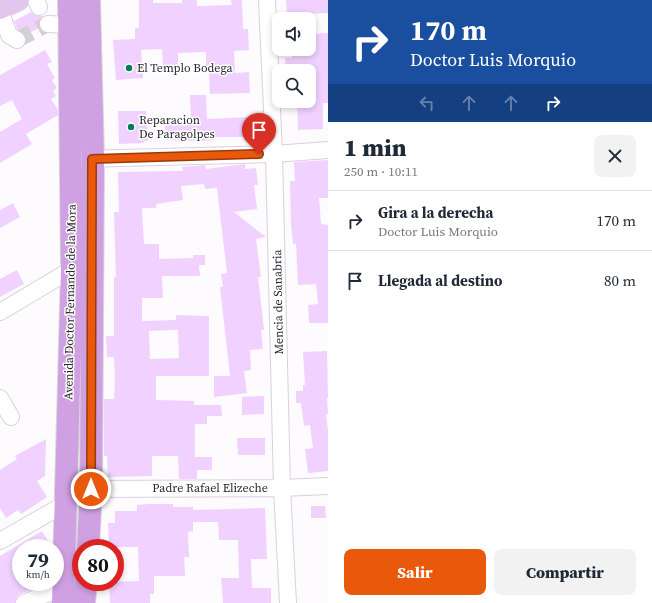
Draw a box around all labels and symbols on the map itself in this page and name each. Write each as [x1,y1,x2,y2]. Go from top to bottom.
place label: El Templo Bodega [137,60,233,76]
marker: El Templo Bodega [124,63,134,73]
place label: Reparacion De Paragolpes [139,112,215,142]
pin [242,113,276,154]
marker: Reparacion De Paragolpes [126,122,136,132]
street label: Avenida Doctor Fernando de la Mora [60,203,80,400]
street label: Mencia de Sanabria [269,248,287,355]
position arrow [70,468,112,510]
street label: Padre Rafael Elizeche [152,480,268,496]
speed limit sign: 80 [72,539,124,591]

